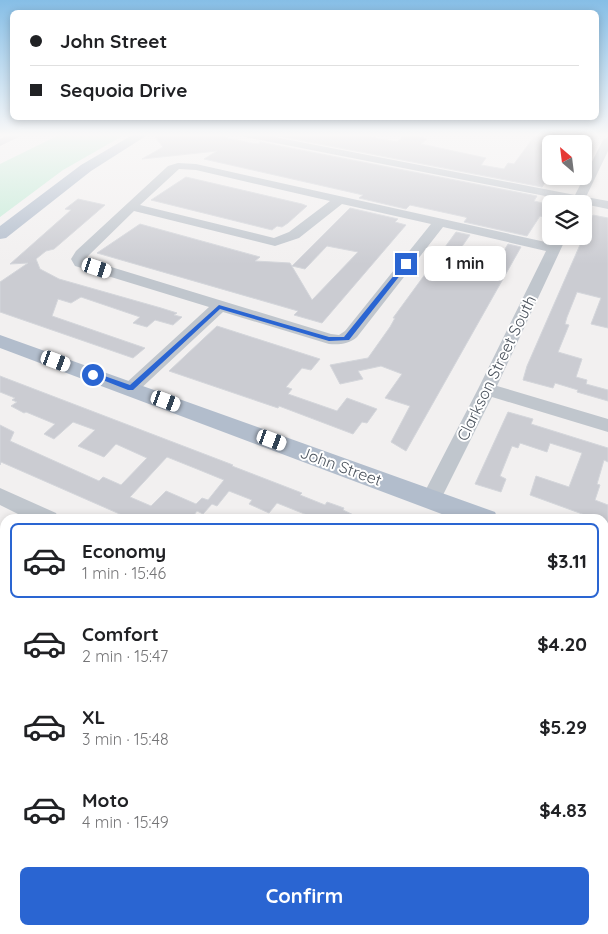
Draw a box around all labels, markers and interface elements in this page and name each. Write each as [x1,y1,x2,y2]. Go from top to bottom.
text: John Street [60,29,167,53]
text: Sequoia Drive [60,78,187,102]
north arrow [542,135,592,185]
map controls [542,135,592,245]
button: layers [542,195,592,245]
callout: 1 min [424,246,506,282]
route end [395,253,417,275]
text: 1 min [446,253,484,273]
car [80,256,113,280]
street label: Clarkson Street South [452,292,540,444]
car [39,349,72,373]
route start [82,364,104,386]
car [149,389,182,413]
car [255,428,288,452]
street label: John Street [298,442,384,490]
icon: car [22,538,67,583]
text: Economy [82,539,166,563]
text: $3.11 [547,549,587,573]
text: 1 min · 15:46 [82,563,166,583]
icon: car [22,621,67,666]
text: Comfort [82,622,159,646]
text: $4.20 [537,632,587,656]
text: 2 min · 15:47 [82,646,168,666]
icon: car [22,704,67,749]
text: XL [82,705,105,729]
text: $5.29 [539,715,587,739]
text: 3 min · 15:48 [82,729,169,749]
icon: car [22,787,67,832]
text: Moto [82,788,129,812]
text: $4.83 [539,798,587,822]
text: 4 min · 15:49 [82,812,169,832]
button: Confirm [20,867,589,925]

